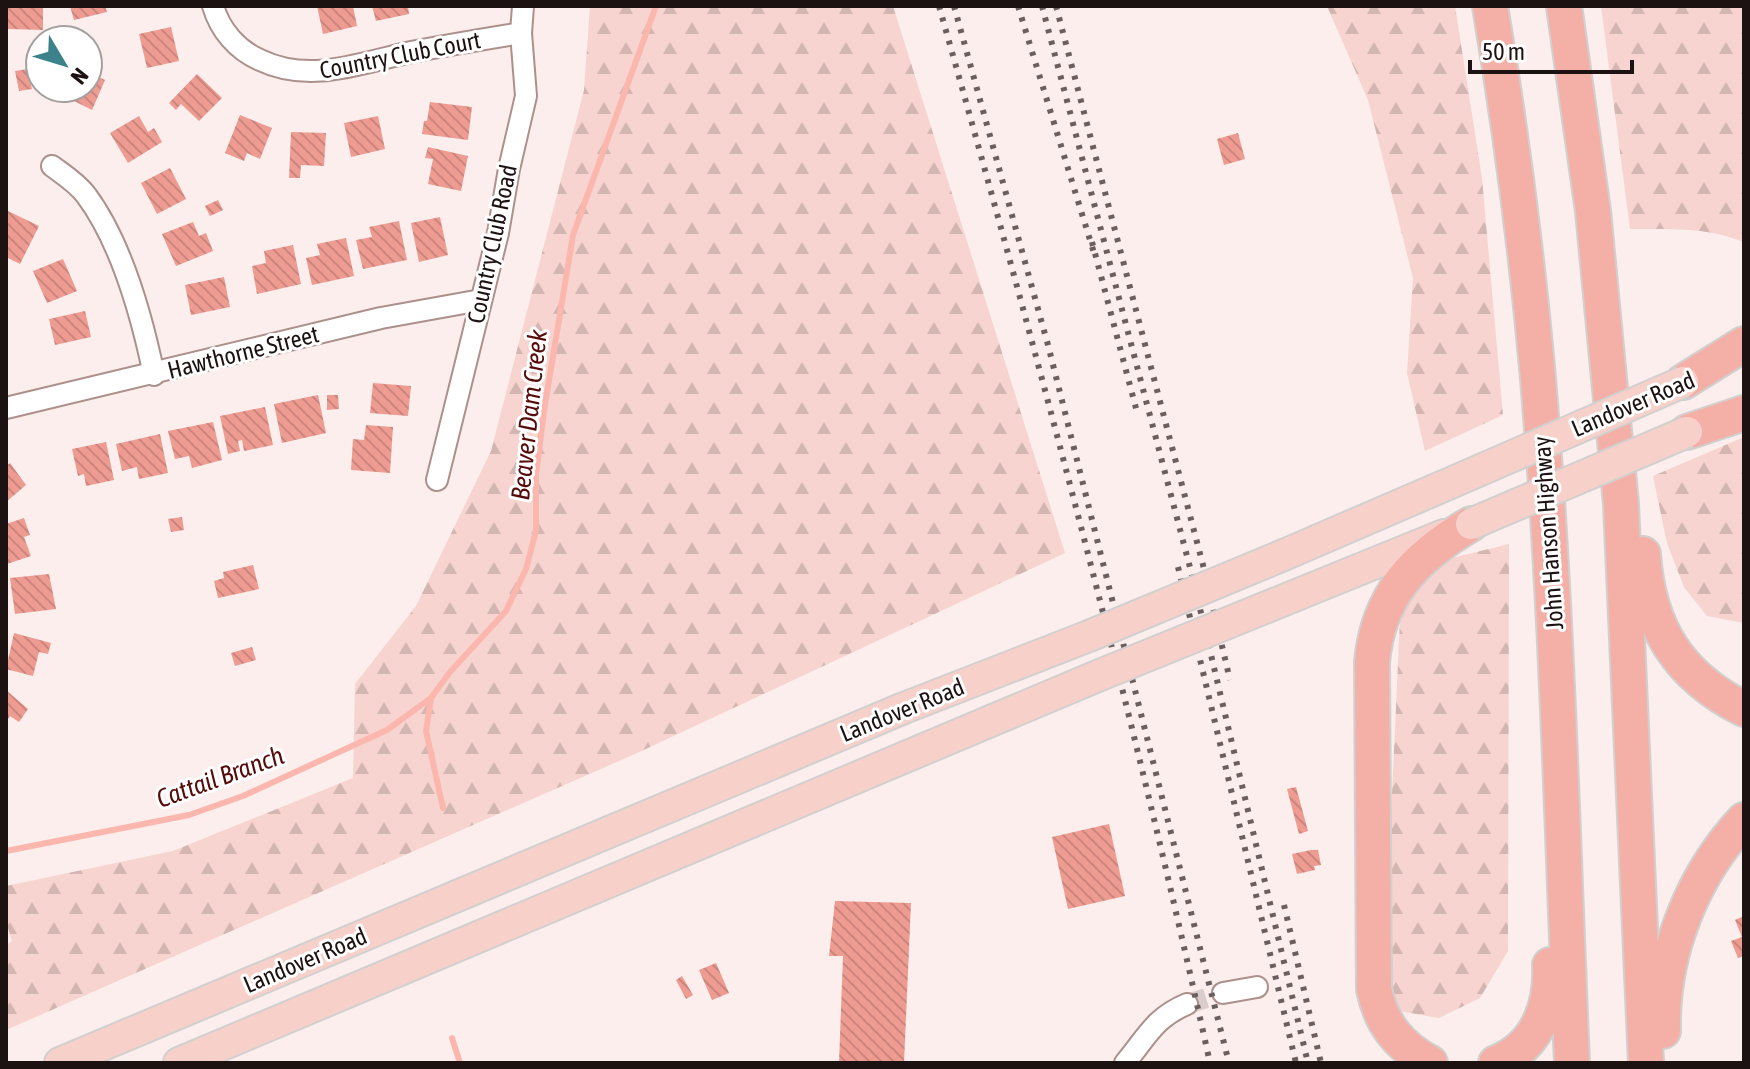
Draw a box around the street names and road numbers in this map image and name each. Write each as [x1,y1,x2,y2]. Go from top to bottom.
street label: Country Club Court [317,26,483,84]
street label: Country Club Road [462,162,522,326]
street label: Hawthorne Street [165,320,321,384]
street label: Landover Road [1567,366,1699,442]
street label: John Hanson Highway [1528,435,1568,630]
street label: Landover Road [836,673,968,747]
street label: Landover Road [239,922,371,998]

